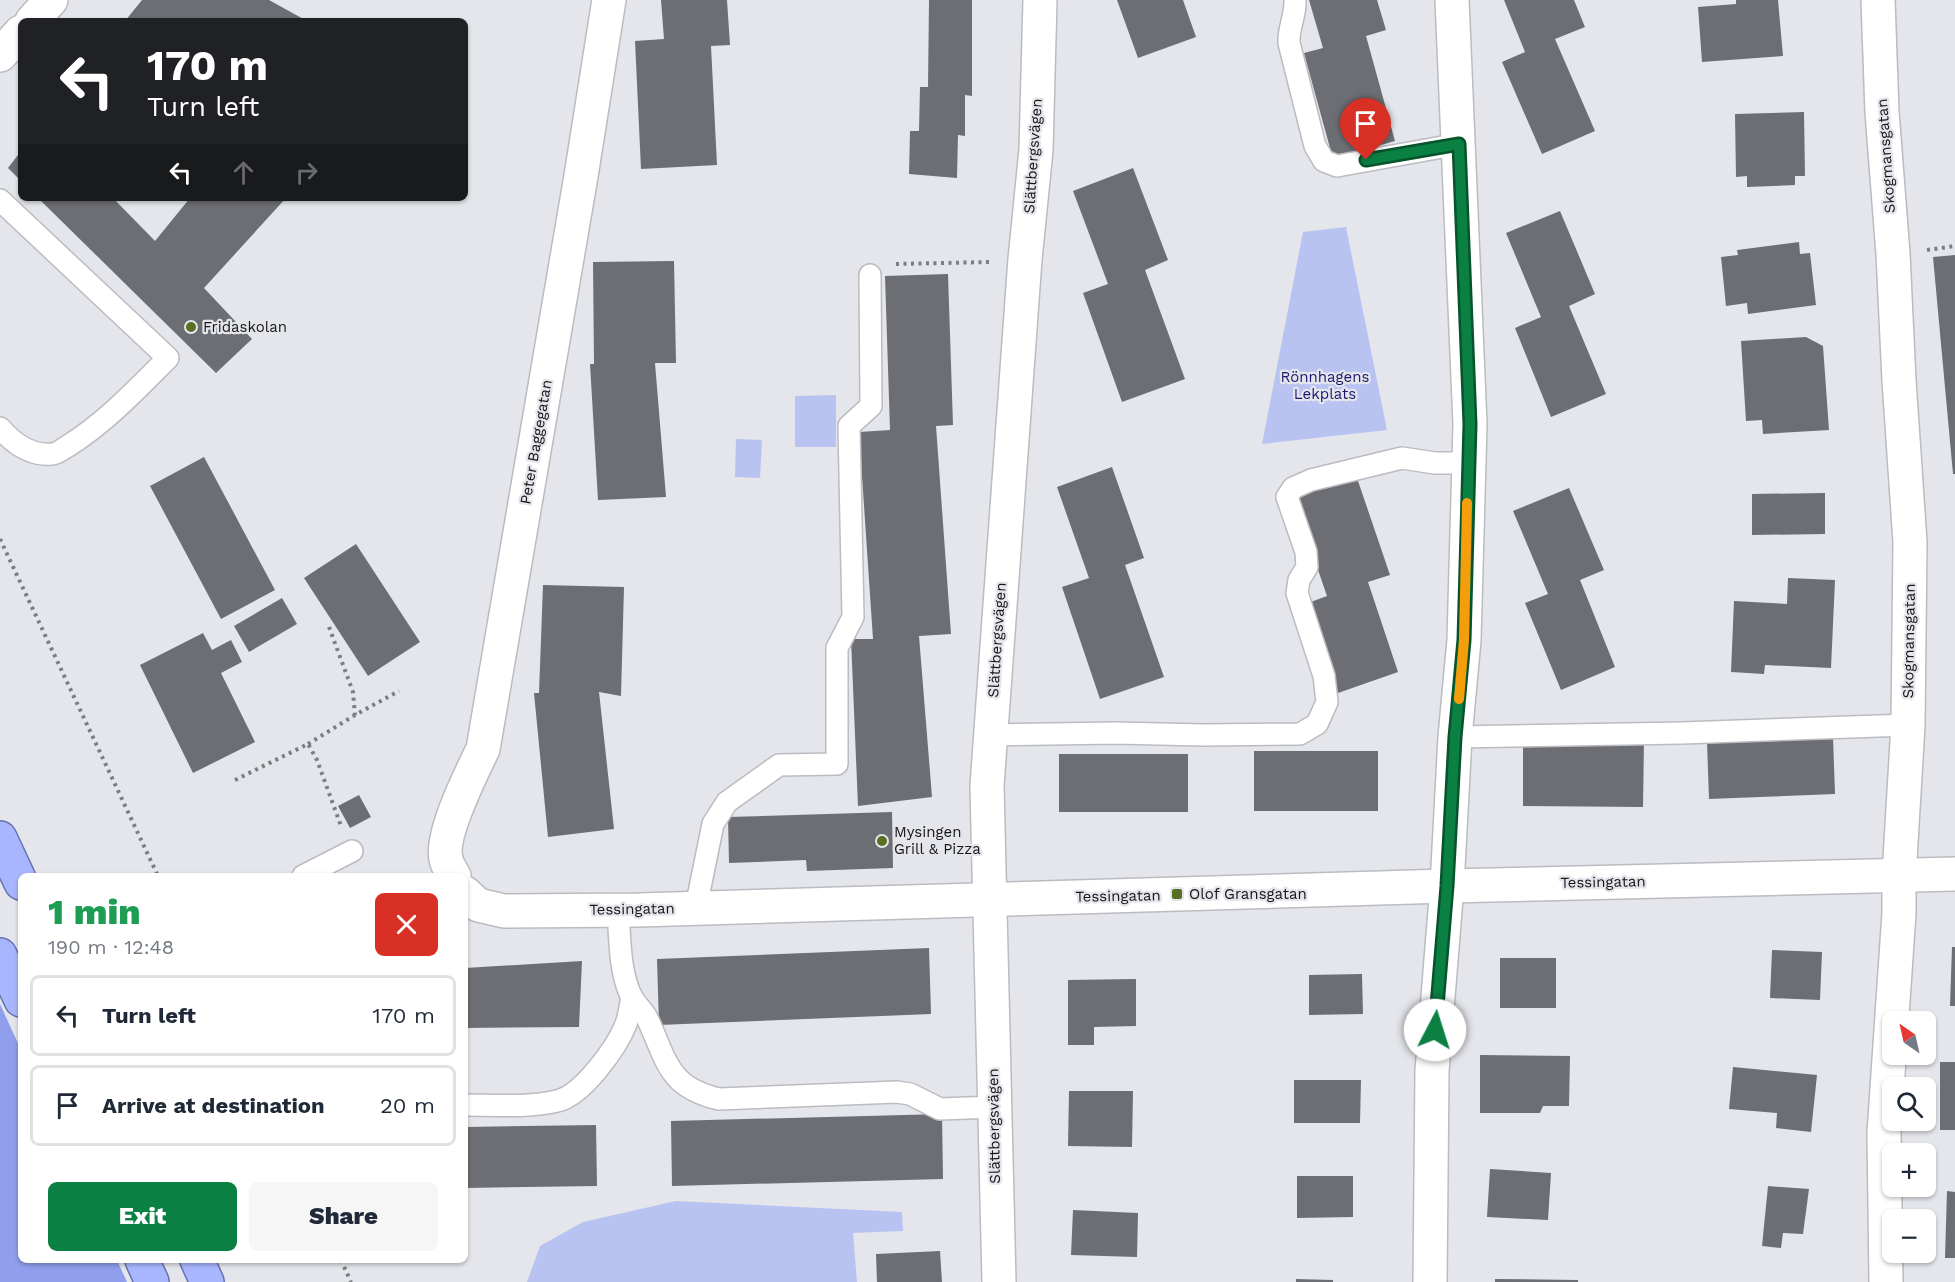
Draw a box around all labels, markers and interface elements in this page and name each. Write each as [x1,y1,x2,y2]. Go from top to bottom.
text: 170 m [147,41,268,90]
icon: left [48,42,126,120]
text: Turn left [147,91,259,123]
street label: Slättbergsvägen [1020,98,1046,214]
pin [1340,98,1391,160]
street label: Skogmansgatan [1873,98,1899,214]
icon: arrive [1349,107,1382,140]
icon: left [164,156,197,189]
icon: ahead [227,156,260,189]
icon: right [290,156,323,189]
place label: Fridaskolan [203,318,287,336]
marker: Fridaskolan [184,320,198,334]
park label: Rönnhagens Lekplats [1281,368,1370,403]
street label: Peter Baggegatan [516,378,556,506]
street label: Slättbergsvägen [984,582,1010,698]
street label: Skogmansgatan [1899,583,1919,699]
place label: Mysingen Grill & Pizza [894,823,981,858]
marker: Mysingen Grill & Pizza [875,834,889,848]
street label: Tessingatan [1560,872,1646,892]
place label: Olof Gransgatan [1189,885,1307,903]
street label: Tessingatan [1075,886,1161,906]
marker: Olof Gransgatan [1170,887,1184,901]
text: 1 min [48,891,141,933]
button: close [375,893,438,956]
street label: Tessingatan [589,899,675,919]
text: 190 m · 12:48 [48,935,174,959]
position arrow [1403,998,1467,1062]
icon: left [51,999,84,1032]
text: Turn left [102,1003,196,1028]
text: 170 m [372,1003,435,1028]
north arrow [1882,1011,1936,1065]
map controls [1882,1011,1936,1263]
street label: Slättbergsvägen [984,1068,1004,1184]
button: search [1882,1077,1936,1131]
icon: arrive [51,1089,84,1122]
text: Arrive at destination [102,1093,325,1118]
text: 20 m [380,1093,435,1118]
button: + [1882,1143,1936,1197]
button: Exit [48,1182,237,1251]
button: Share [249,1182,438,1251]
button: − [1882,1209,1936,1263]

